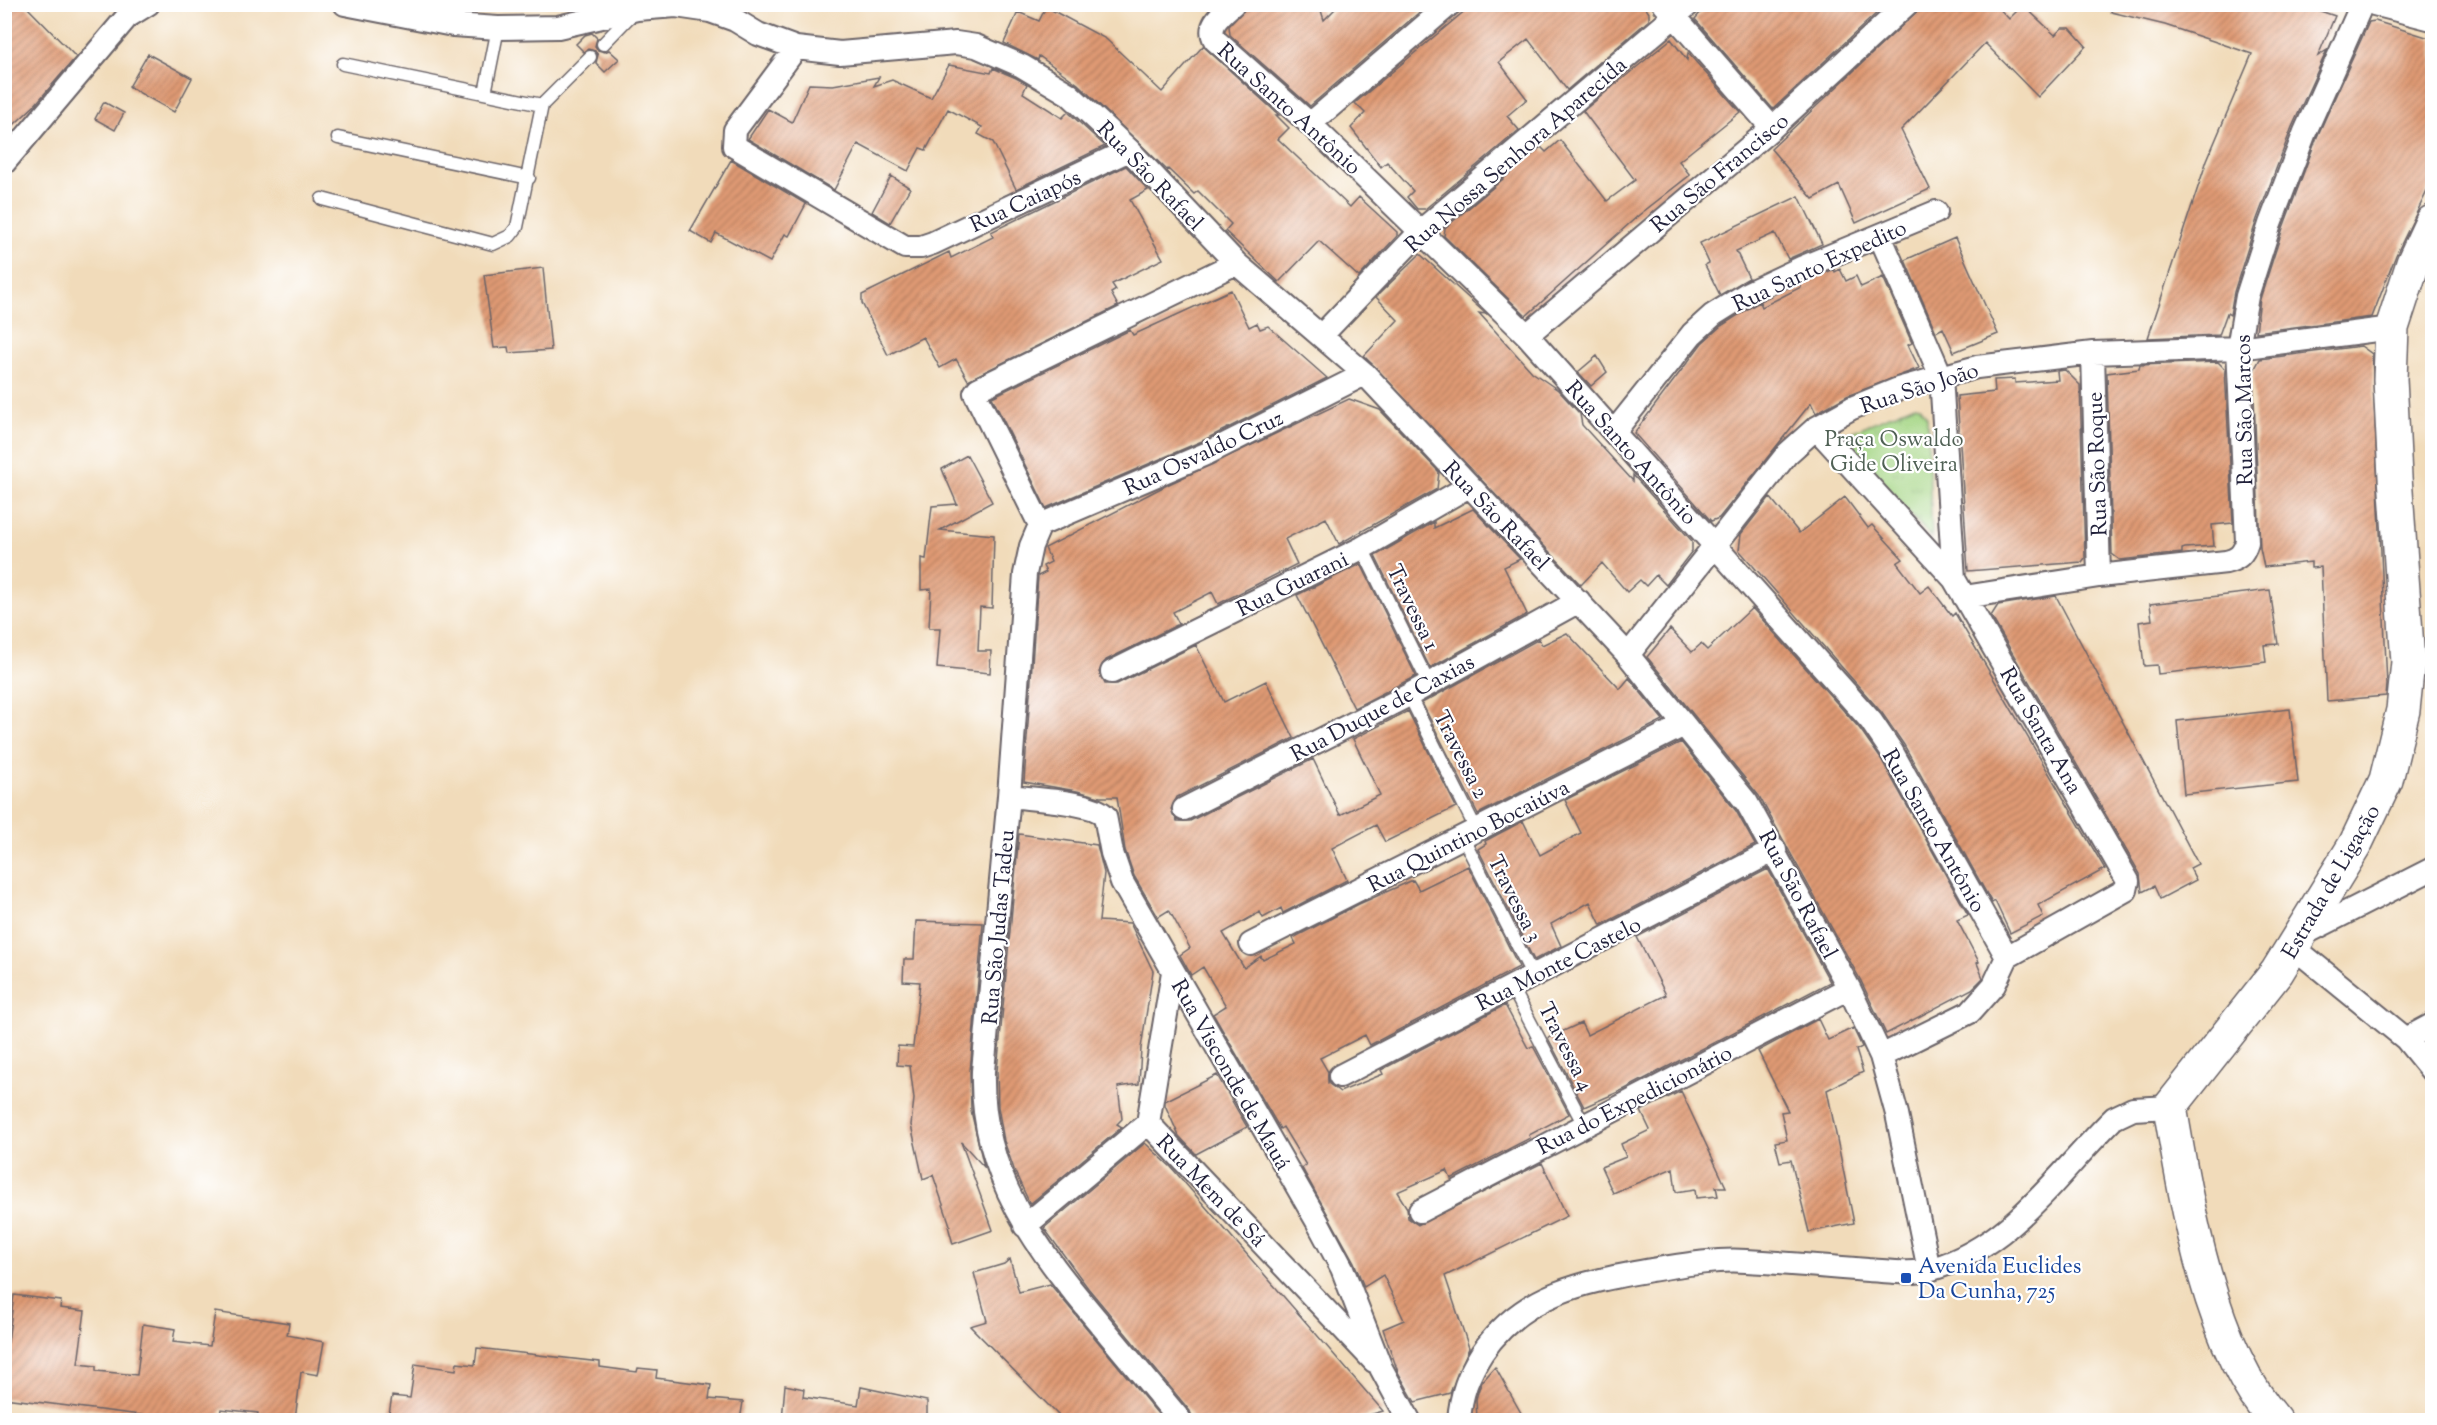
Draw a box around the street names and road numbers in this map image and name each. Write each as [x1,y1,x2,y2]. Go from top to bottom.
street label: Rua Santo Antônio [1209,37,1367,184]
street label: Rua Nossa Senhora Aparecida [1399,51,1635,262]
street label: Rua São Francisco [1645,107,1797,242]
street label: Rua São Rafael [1088,115,1210,239]
street label: Rua Caiapós [965,163,1087,242]
street label: Rua Santo Expedito [1728,213,1913,322]
street label: Rua São Marcos [2229,334,2263,486]
street label: Rua São João [1857,356,1983,424]
street label: Rua Santo Antônio [1556,375,1703,533]
street label: Rua São Roque [2080,391,2118,537]
street label: Rua Osvaldo Cruz [1119,404,1290,506]
street label: Rua São Rafael [1434,455,1556,579]
street label: Rua Guarani [1232,545,1355,627]
street label: Travessa 1 [1377,560,1446,657]
street label: Rua Duque de Caxias [1286,648,1481,772]
street label: Rua Santa Ana [1990,662,2089,801]
street label: Travessa 2 [1423,706,1495,805]
street label: Rua Santo Antônio [1872,744,1992,919]
street label: Rua Quintino Bocaiúva [1363,773,1576,902]
street label: Estrada de Ligação [2275,799,2390,966]
street label: Rua São Rafael [1749,825,1844,966]
street label: Rua São Judas Tadeu [976,828,1024,1026]
street label: Travessa 3 [1478,850,1549,948]
street label: Rua Monte Castelo [1471,910,1648,1021]
street label: Rua Visconde de Mauá [1162,974,1297,1177]
street label: Travessa 4 [1528,997,1600,1097]
street label: Rua do Expedicionário [1532,1039,1738,1165]
street label: Rua Mem de Sá [1148,1128,1272,1256]

